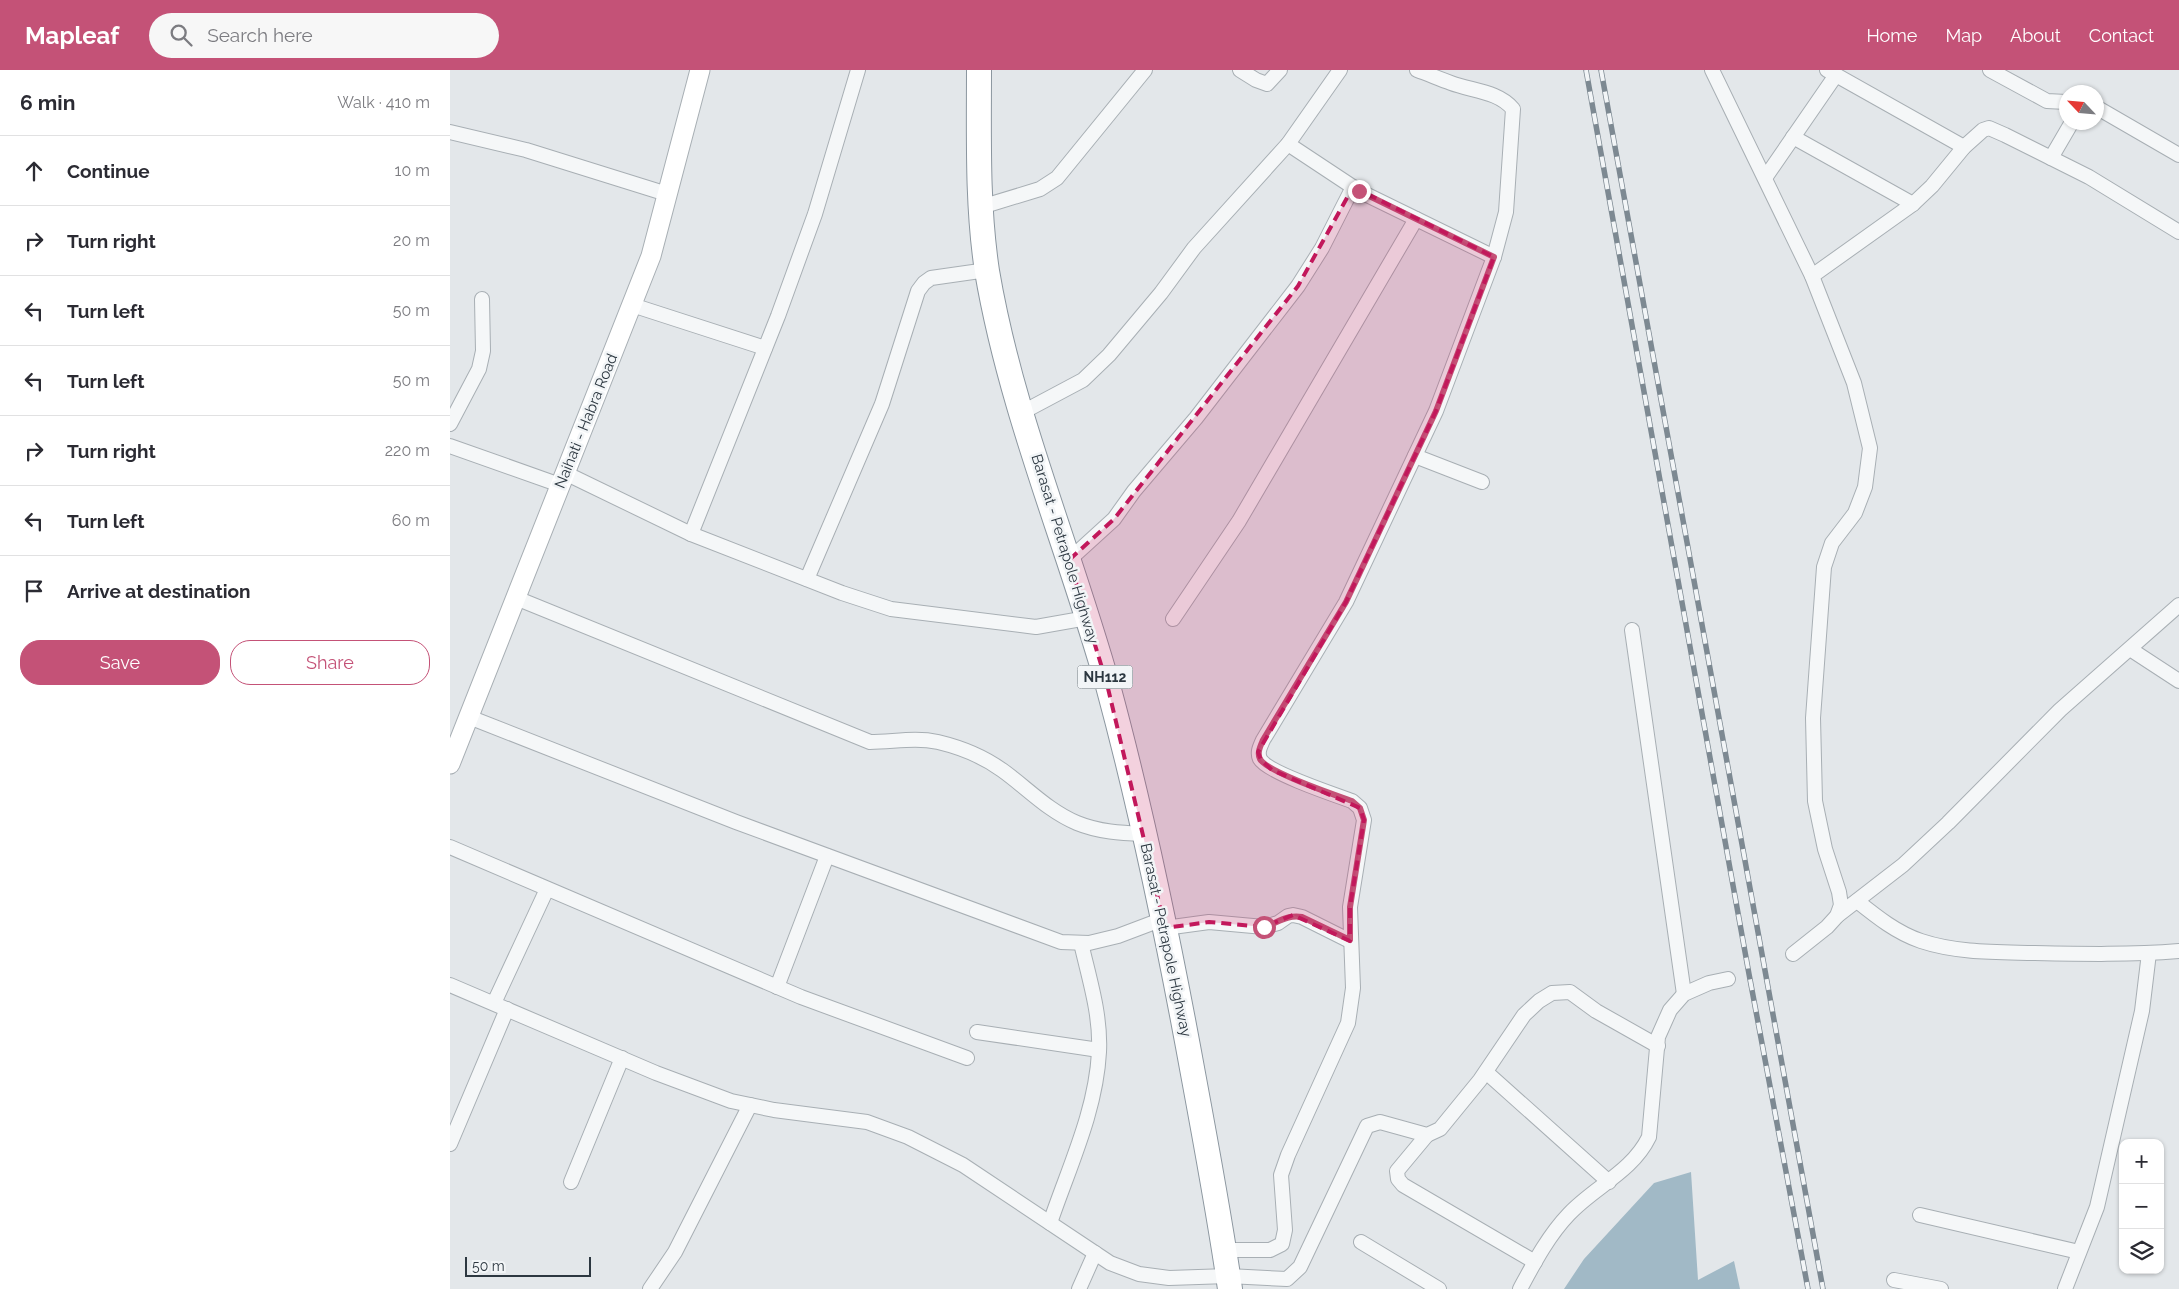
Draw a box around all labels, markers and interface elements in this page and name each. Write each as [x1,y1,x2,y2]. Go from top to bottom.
search box [149,13,499,58]
text: Mapleaf [25,21,119,50]
icon: search [167,21,195,49]
text: Search here [207,24,313,46]
text: Home [1866,25,1917,46]
text: Map [1945,25,1982,46]
text: About [2010,25,2061,46]
text: Contact [2089,25,2154,46]
north arrow [2059,85,2104,130]
text: 6 min [20,90,75,115]
text: Walk · 410 m [337,93,430,112]
icon: ahead [20,157,48,185]
text: Continue [67,160,150,182]
text: 10 m [395,161,430,180]
route end [1348,180,1371,203]
icon: right [20,227,48,255]
text: Turn right [67,230,156,252]
text: 20 m [393,231,430,250]
icon: left [20,297,48,325]
text: Turn left [67,300,144,322]
text: 50 m [393,301,430,320]
street label: Naihati - Habra Road [551,351,621,491]
icon: left [20,367,48,395]
text: Turn left [67,370,144,392]
text: 50 m [393,371,430,390]
icon: right [20,437,48,465]
text: Turn right [67,440,156,462]
text: 220 m [385,441,430,460]
street label: Barasat - Petrapole Highway [1028,452,1102,646]
icon: left [20,507,48,535]
text: Turn left [67,510,144,532]
text: 60 m [392,511,430,530]
icon: arrive [20,577,48,605]
text: Arrive at destination [67,580,251,602]
button: Save [20,640,220,685]
button: Share [230,640,430,685]
road number: NH112 [1078,666,1132,688]
street label: Barasat - Petrapole Highway [1137,842,1195,1038]
route start [1253,916,1276,939]
map controls [2119,1139,2164,1274]
button: + [2119,1139,2164,1184]
button: − [2119,1184,2164,1229]
button: layers [2119,1229,2164,1274]
scale bar [465,1254,591,1277]
text: 50 m [472,1258,505,1274]

